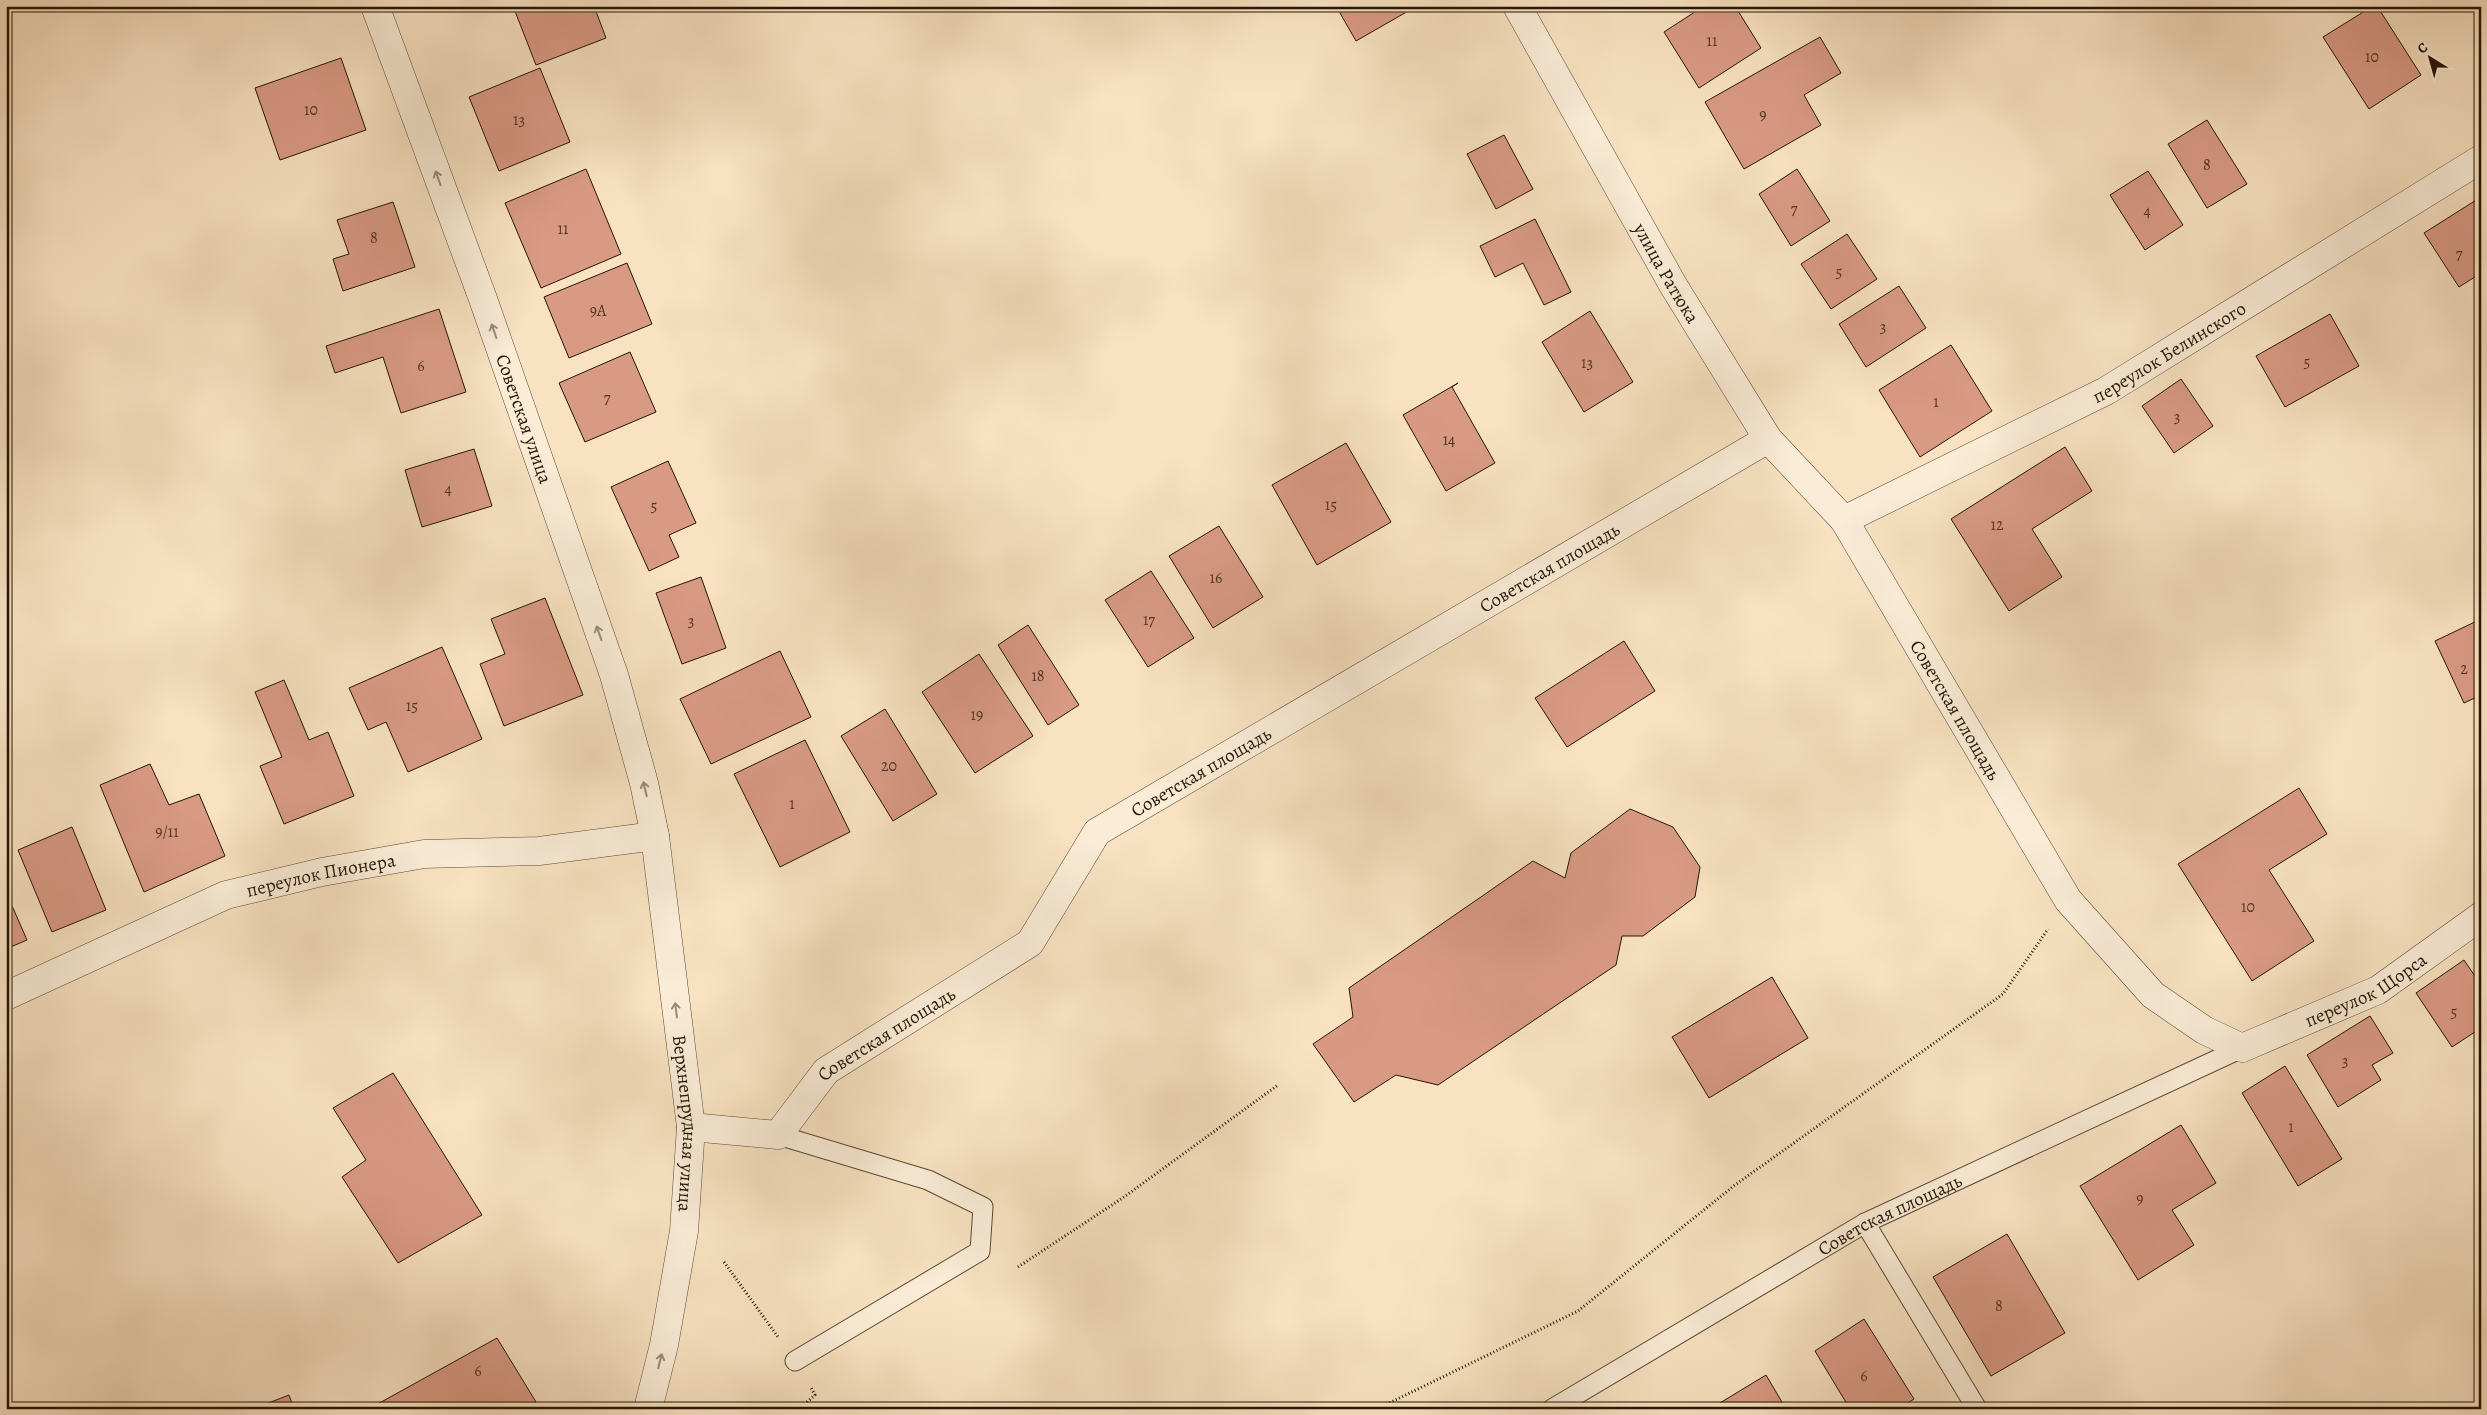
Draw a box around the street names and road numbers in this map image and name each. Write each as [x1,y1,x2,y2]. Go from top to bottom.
street label: улица Ратюка [1626,218,1706,329]
street label: переулок Белинского [2088,296,2251,410]
street label: Советская улица [489,351,558,487]
street label: Советская площадь [1475,517,1625,619]
street label: Советская площадь [1904,635,2007,785]
street label: Советская площадь [1126,721,1276,823]
street label: переулок Пионера [244,847,398,904]
street label: переулок Щорса [2301,947,2432,1034]
street label: Советская площадь [811,981,960,1086]
street label: Верхнепрудная улица [666,1033,703,1213]
street label: Советская площадь [1813,1168,1966,1262]

